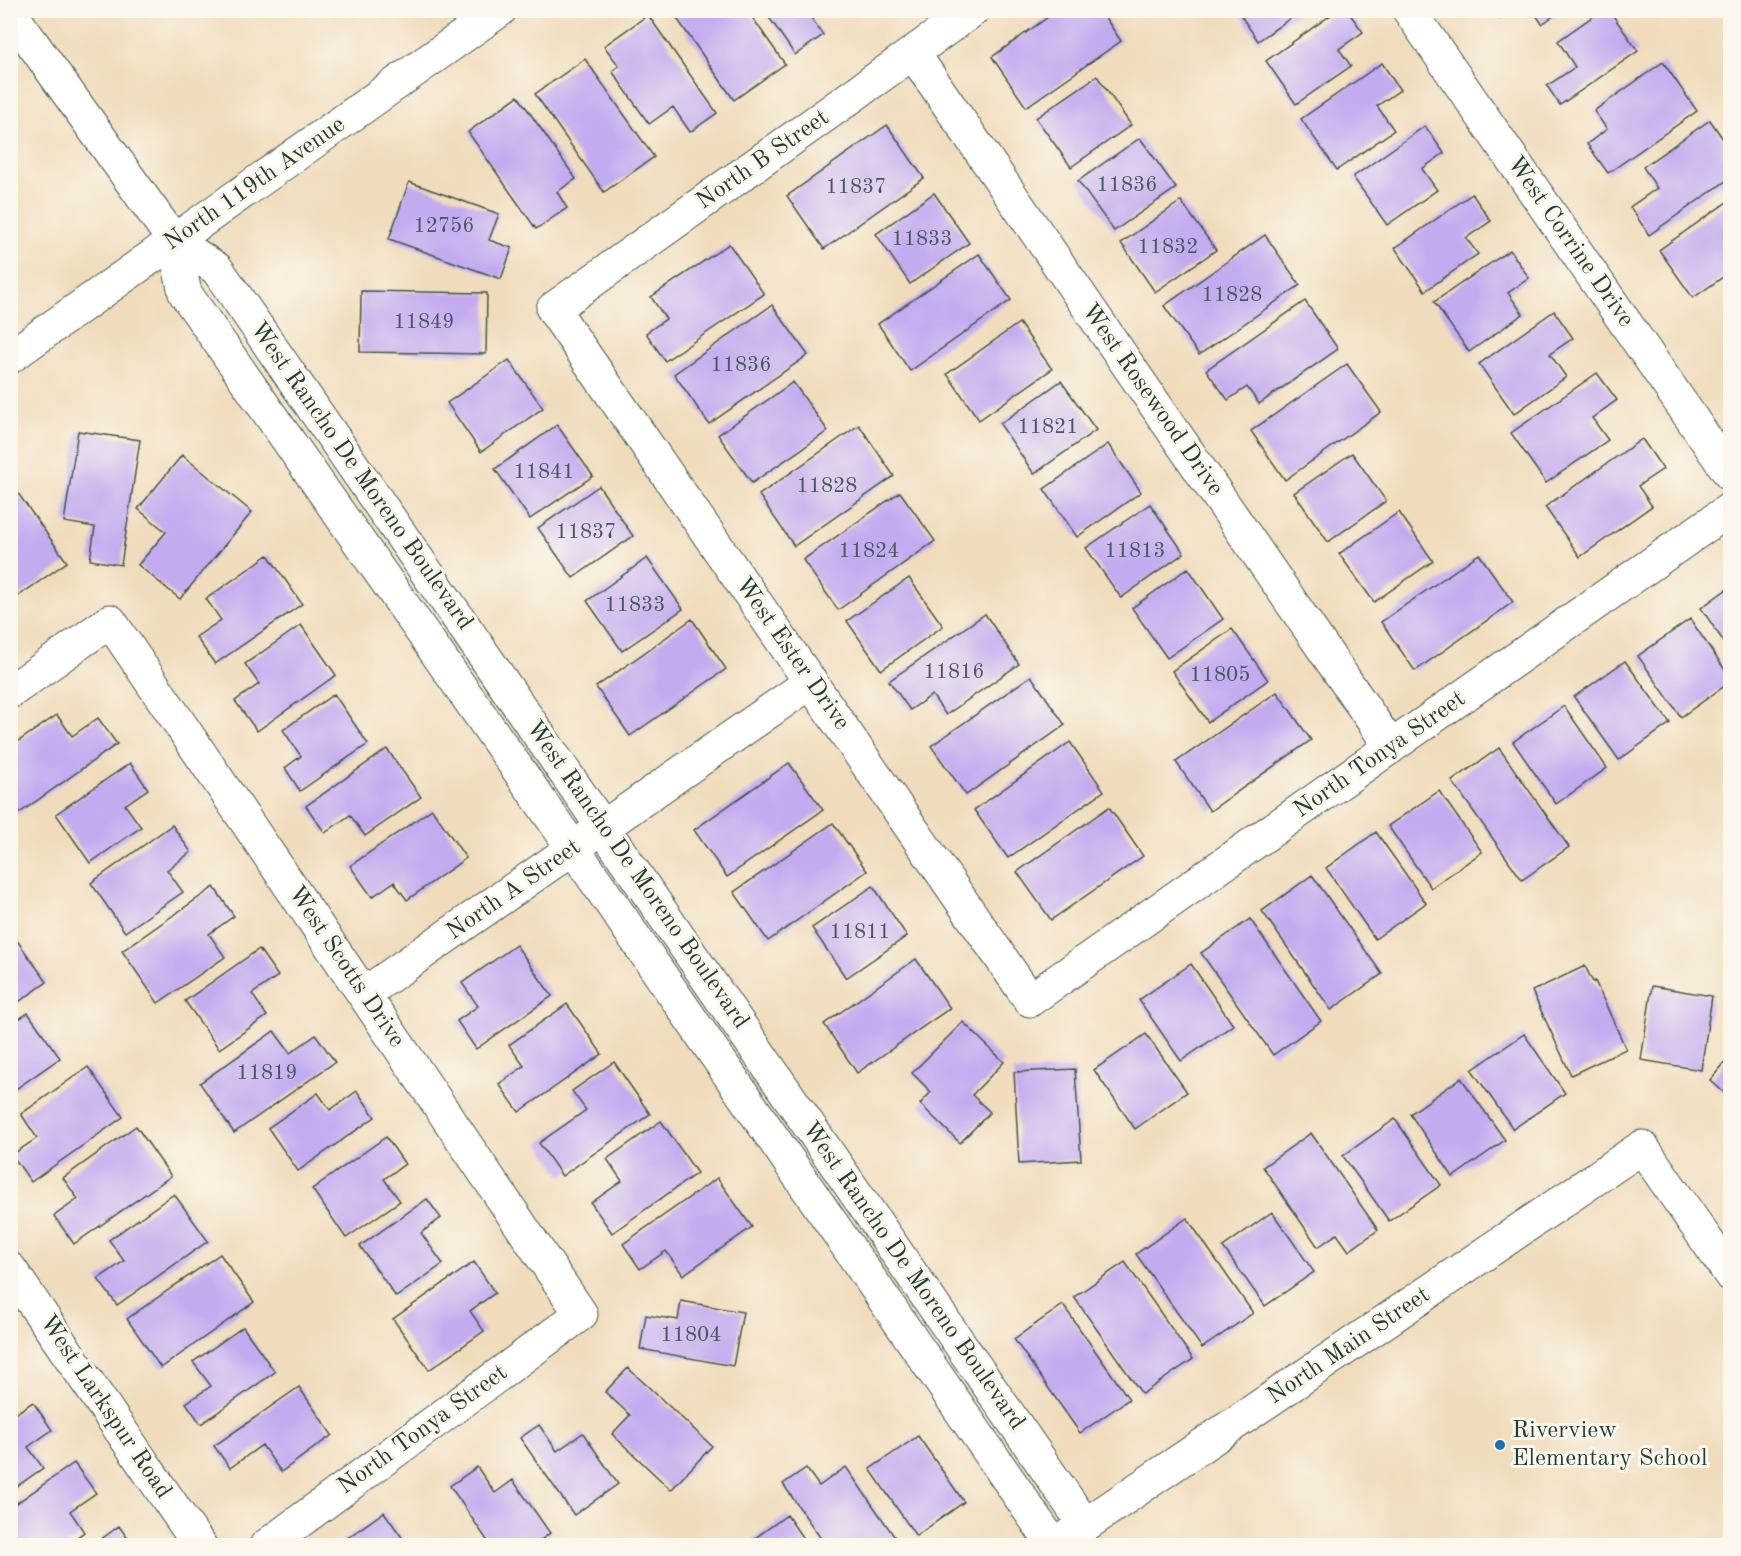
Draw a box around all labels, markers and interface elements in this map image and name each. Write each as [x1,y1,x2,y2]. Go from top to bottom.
street label: North B Street [693,106,833,214]
street label: North 119th Avenue [160,113,350,255]
street label: West Corrine Drive [1502,152,1638,332]
house number: 11836 [1097,175,1157,196]
house number: 11837 [826,177,886,198]
house number: 12756 [414,216,474,237]
house number: 11833 [892,229,952,250]
house number: 11832 [1138,237,1198,258]
house number: 11828 [1202,285,1262,306]
street label: West Rosewood Drive [1077,299,1227,501]
house number: 11849 [394,312,454,333]
street label: West Rancho De Moreno Boulevard [245,318,477,634]
house number: 11836 [711,355,771,376]
house number: 11821 [1018,417,1078,438]
house number: 11841 [514,462,574,483]
house number: 11828 [797,476,857,497]
house number: 11837 [556,522,616,543]
house number: 11824 [839,541,899,562]
house number: 11813 [1105,541,1165,562]
street label: West Ester Drive [730,573,854,735]
house number: 11833 [605,595,665,616]
house number: 11816 [924,662,984,683]
house number: 11805 [1190,665,1250,686]
street label: North Tonya Street [1290,687,1470,823]
street label: West Rancho De Moreno Boulevard [521,717,753,1033]
street label: North A Street [443,835,585,945]
street label: West Scotts Drive [283,882,409,1052]
house number: 11811 [830,922,890,943]
house number: 11819 [237,1063,297,1084]
street label: West Rancho De Moreno Boulevard [797,1118,1029,1434]
street label: North Main Street [1263,1283,1435,1409]
street label: West Larkspur Road [35,1311,175,1503]
house number: 11804 [661,1325,721,1346]
street label: North Tonya Street [334,1361,512,1499]
place label: Riverview Elementary School [1512,1419,1707,1471]
marker: Riverview Elementary School [1493,1438,1507,1452]

